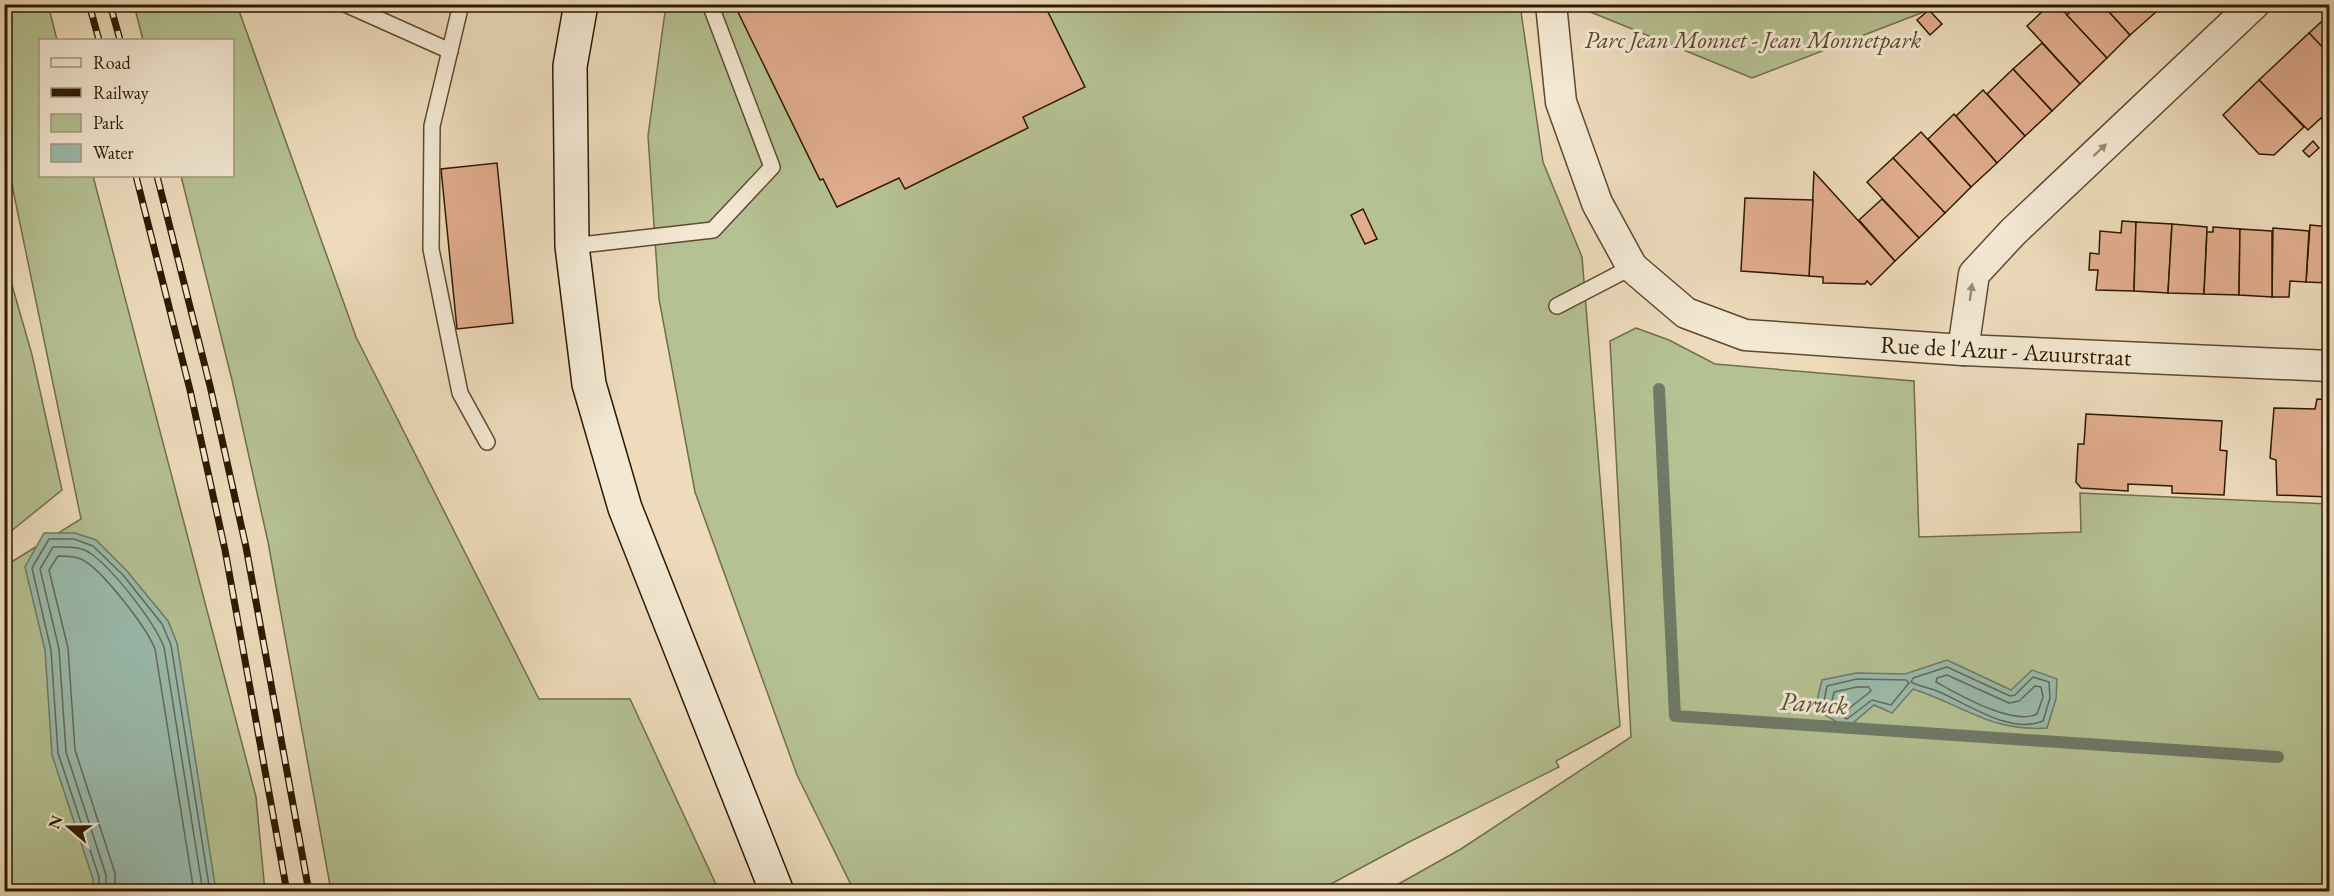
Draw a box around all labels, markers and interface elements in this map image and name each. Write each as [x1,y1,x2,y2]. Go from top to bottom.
park label: Parc Jean Monnet - Jean Monnetpark [1585,24,1922,55]
legend [39,39,234,177]
text: Road [93,51,132,74]
text: Railway [93,81,149,104]
text: Park [93,111,124,134]
text: Water [93,141,134,164]
one-way arrow [2093,144,2107,158]
one-way arrow [1967,282,1976,301]
street label: Rue de l'Azur - Azuurstraat [1880,328,2133,373]
water label: Paruck [1779,684,1849,722]
north arrow [39,797,99,857]
text: N [43,812,67,832]

